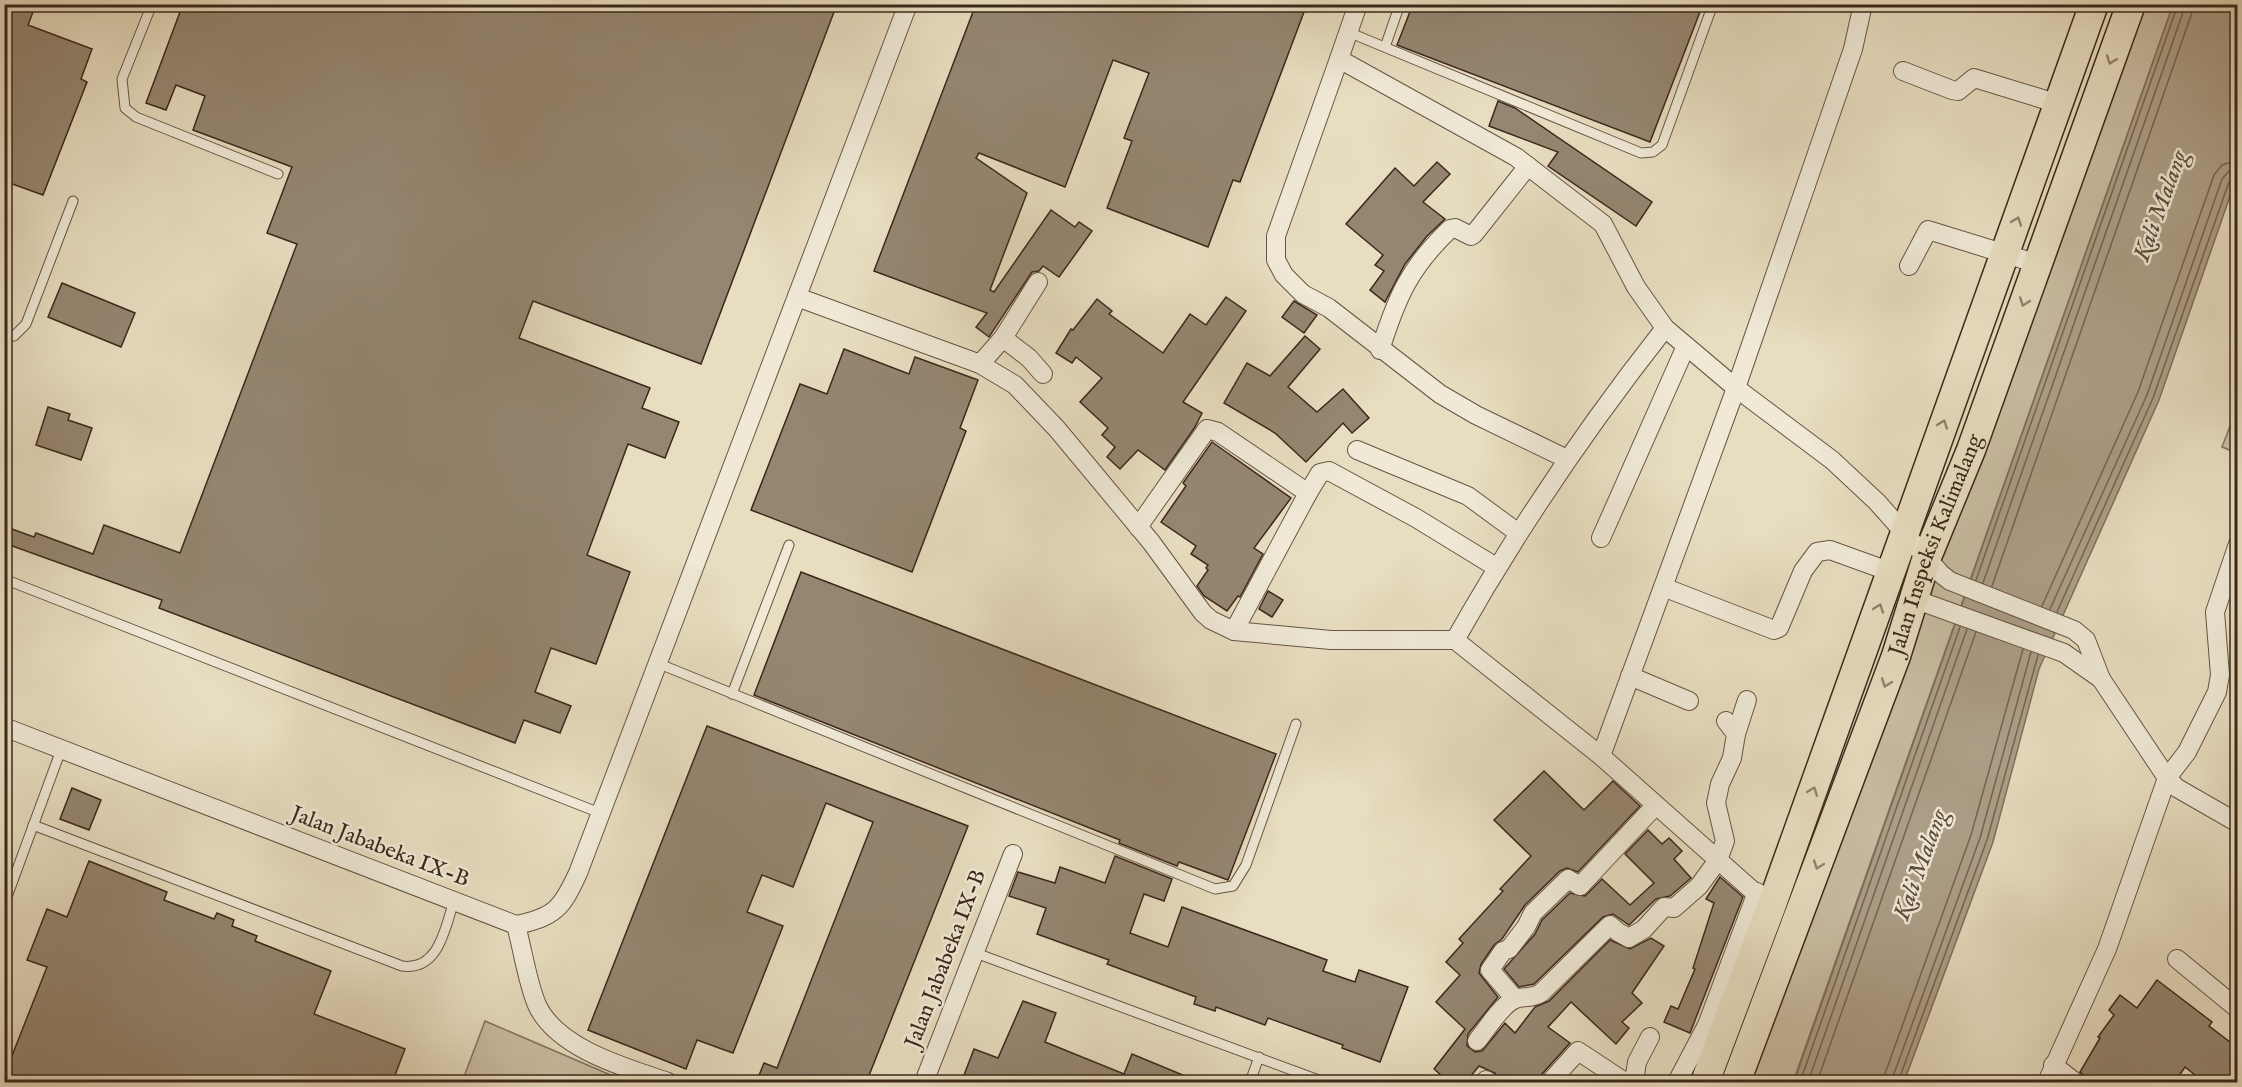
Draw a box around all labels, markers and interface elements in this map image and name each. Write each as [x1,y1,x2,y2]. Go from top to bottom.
one-way arrow [2106,54,2119,64]
water label: Kali Malang [2126,146,2196,267]
one-way arrow [2009,216,2022,227]
one-way arrow [2019,296,2032,307]
one-way arrow [1936,419,1949,430]
street label: Jalan Inspeksi Kalimalang [1882,430,1990,662]
one-way arrow [1871,603,1884,614]
one-way arrow [1880,677,1893,688]
one-way arrow [1805,786,1818,797]
street label: Jalan Jababeka IX-B [284,799,473,894]
water label: Kali Malang [1886,805,1956,926]
one-way arrow [1812,860,1825,870]
street label: Jalan Jababeka IX-B [898,866,993,1055]

